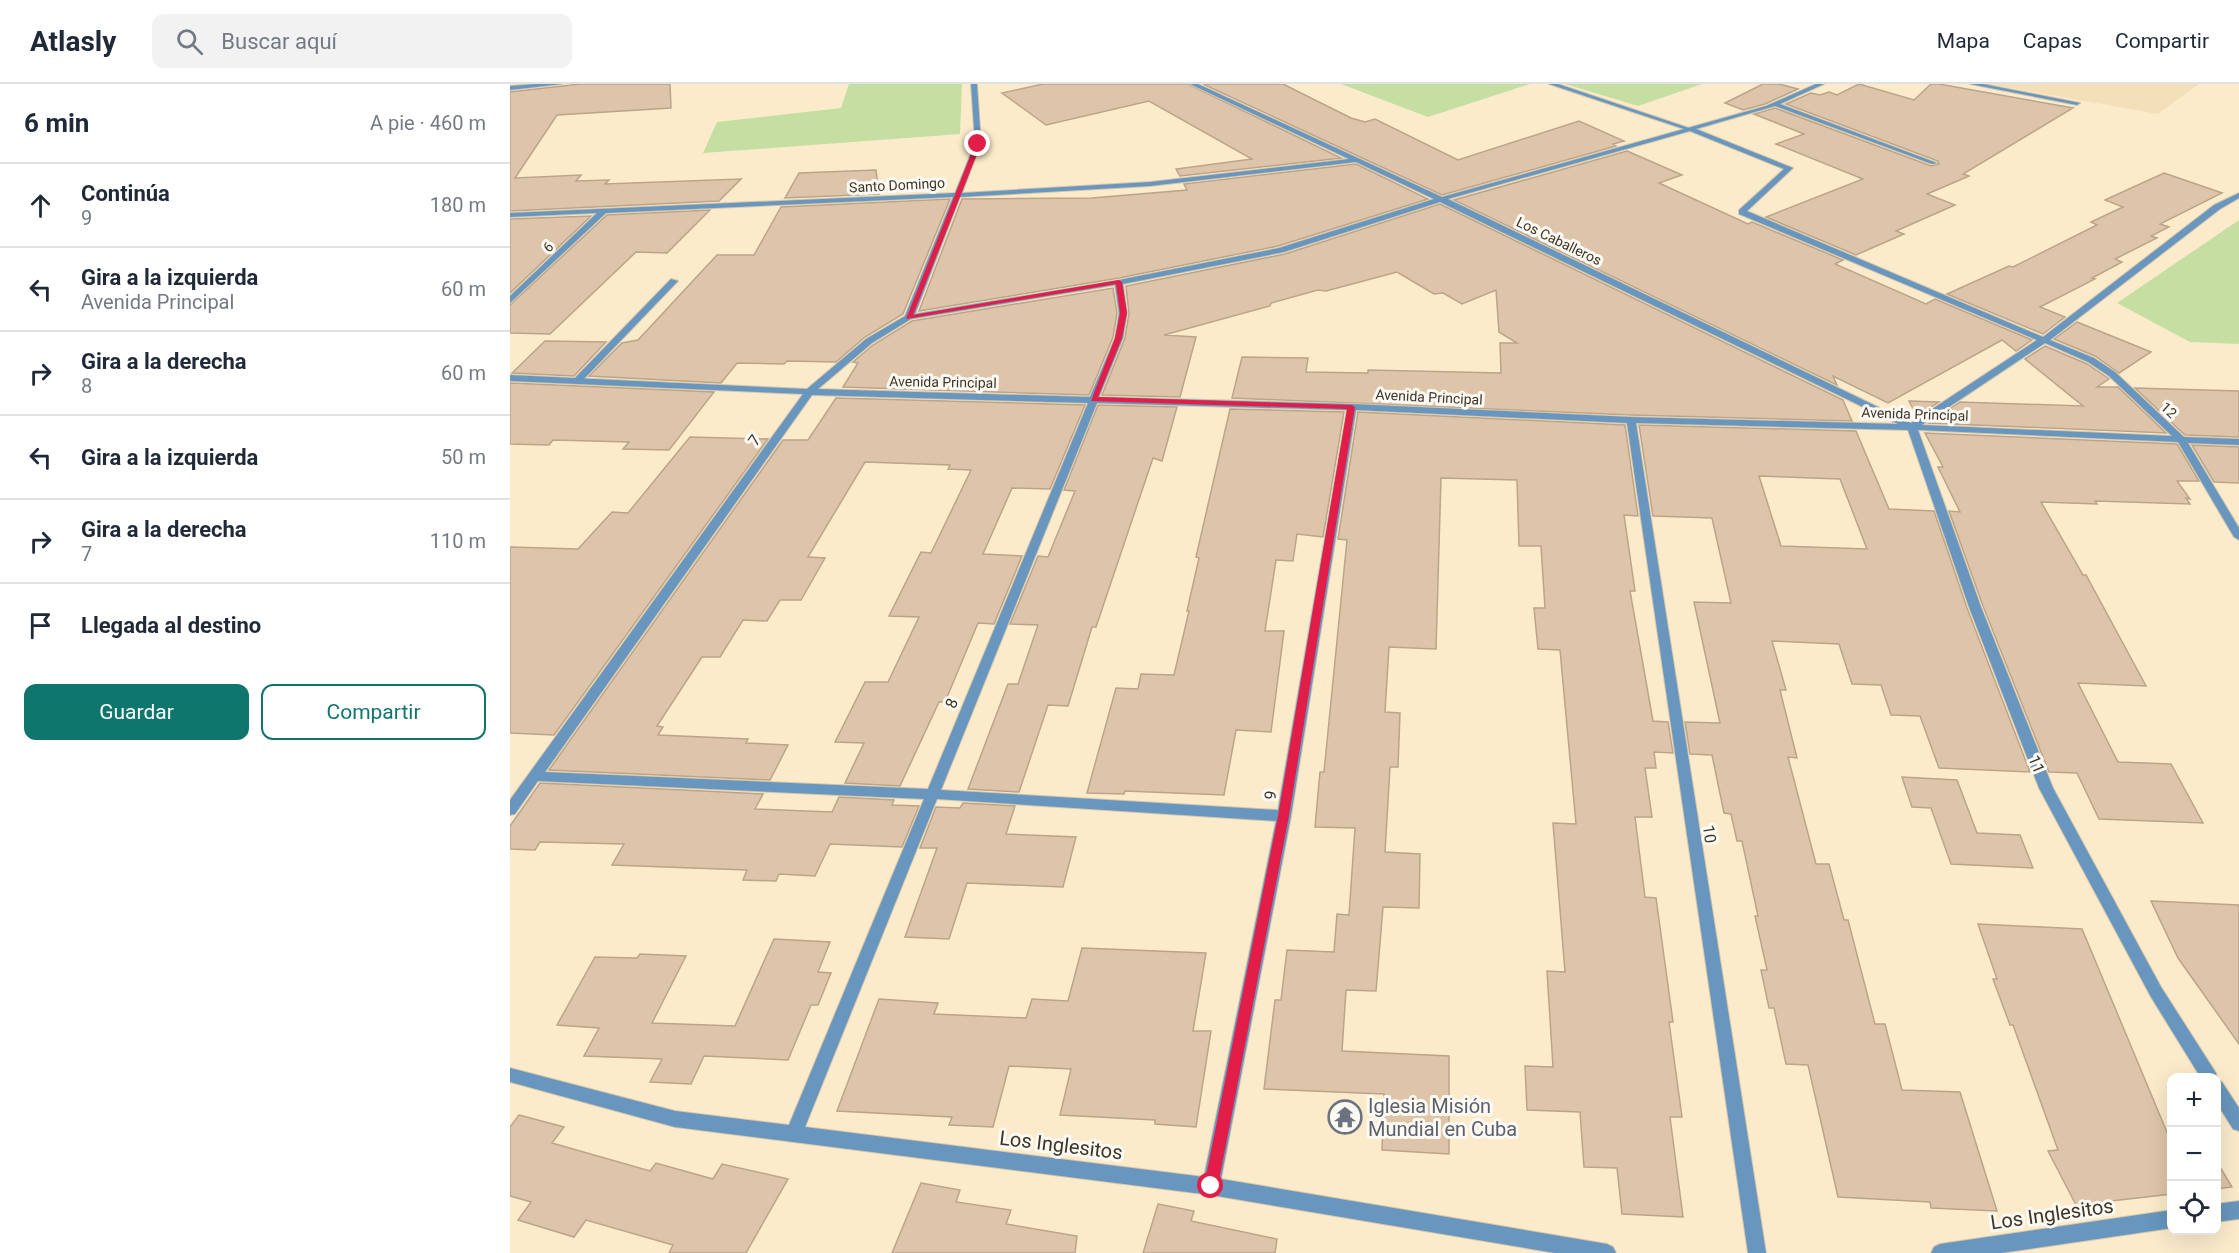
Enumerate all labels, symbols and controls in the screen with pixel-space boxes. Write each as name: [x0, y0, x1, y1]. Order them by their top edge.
search box: [152, 14, 572, 68]
text: Atlasly: [30, 25, 116, 58]
icon: search: [173, 25, 206, 58]
text: Buscar aquí: [221, 29, 337, 54]
text: Mapa: [1937, 29, 1990, 53]
text: Capas: [2023, 29, 2082, 53]
text: Compartir: [2115, 29, 2209, 53]
text: 6 min: [24, 108, 89, 138]
text: A pie · 460 m: [370, 111, 486, 135]
route end: [964, 130, 990, 156]
street label: Santo Domingo: [849, 174, 945, 196]
text: Continúa: [81, 181, 170, 206]
icon: ahead: [24, 189, 57, 222]
text: 180 m: [430, 193, 486, 217]
text: 9: [81, 206, 92, 230]
street label: Los Caballeros: [1514, 214, 1604, 268]
street label: 6: [540, 238, 556, 255]
text: Gira a la izquierda: [81, 265, 258, 290]
icon: left: [24, 273, 57, 306]
text: 60 m: [441, 277, 486, 301]
text: Avenida Principal: [81, 290, 234, 314]
text: Gira a la derecha: [81, 349, 247, 374]
icon: right: [24, 357, 57, 390]
text: 60 m: [441, 361, 486, 385]
street label: Avenida Principal: [889, 373, 997, 391]
text: 8: [81, 374, 92, 398]
street label: Avenida Principal: [1375, 386, 1483, 408]
street label: 12: [2158, 399, 2180, 421]
street label: Avenida Principal: [1861, 404, 1969, 424]
street label: 7: [744, 431, 765, 450]
icon: left: [24, 441, 57, 474]
text: Gira a la izquierda: [81, 445, 258, 470]
text: 50 m: [441, 445, 486, 469]
text: Gira a la derecha: [81, 517, 247, 542]
icon: right: [24, 525, 57, 558]
text: 110 m: [430, 529, 486, 553]
text: 7: [81, 542, 92, 566]
icon: arrive: [24, 609, 57, 642]
text: Llegada al destino: [81, 613, 261, 638]
button: Guardar: [24, 684, 249, 740]
button: Compartir: [261, 684, 486, 740]
street label: 8: [941, 695, 962, 711]
street label: 11: [2024, 752, 2049, 776]
street label: 9: [1260, 789, 1281, 801]
street label: 10: [1699, 824, 1720, 844]
map controls: [2167, 1073, 2221, 1235]
button: +: [2167, 1073, 2221, 1127]
place label: Iglesia Misión Mundial en Cuba: [1368, 1094, 1517, 1141]
temple icon: Iglesia Misión Mundial en Cuba: [1327, 1099, 1363, 1135]
street label: Los Inglesitos: [998, 1126, 1124, 1164]
button: −: [2167, 1127, 2221, 1181]
route start: [1197, 1172, 1223, 1198]
button: locate: [2167, 1181, 2221, 1235]
street label: Los Inglesitos: [1989, 1193, 2115, 1235]

